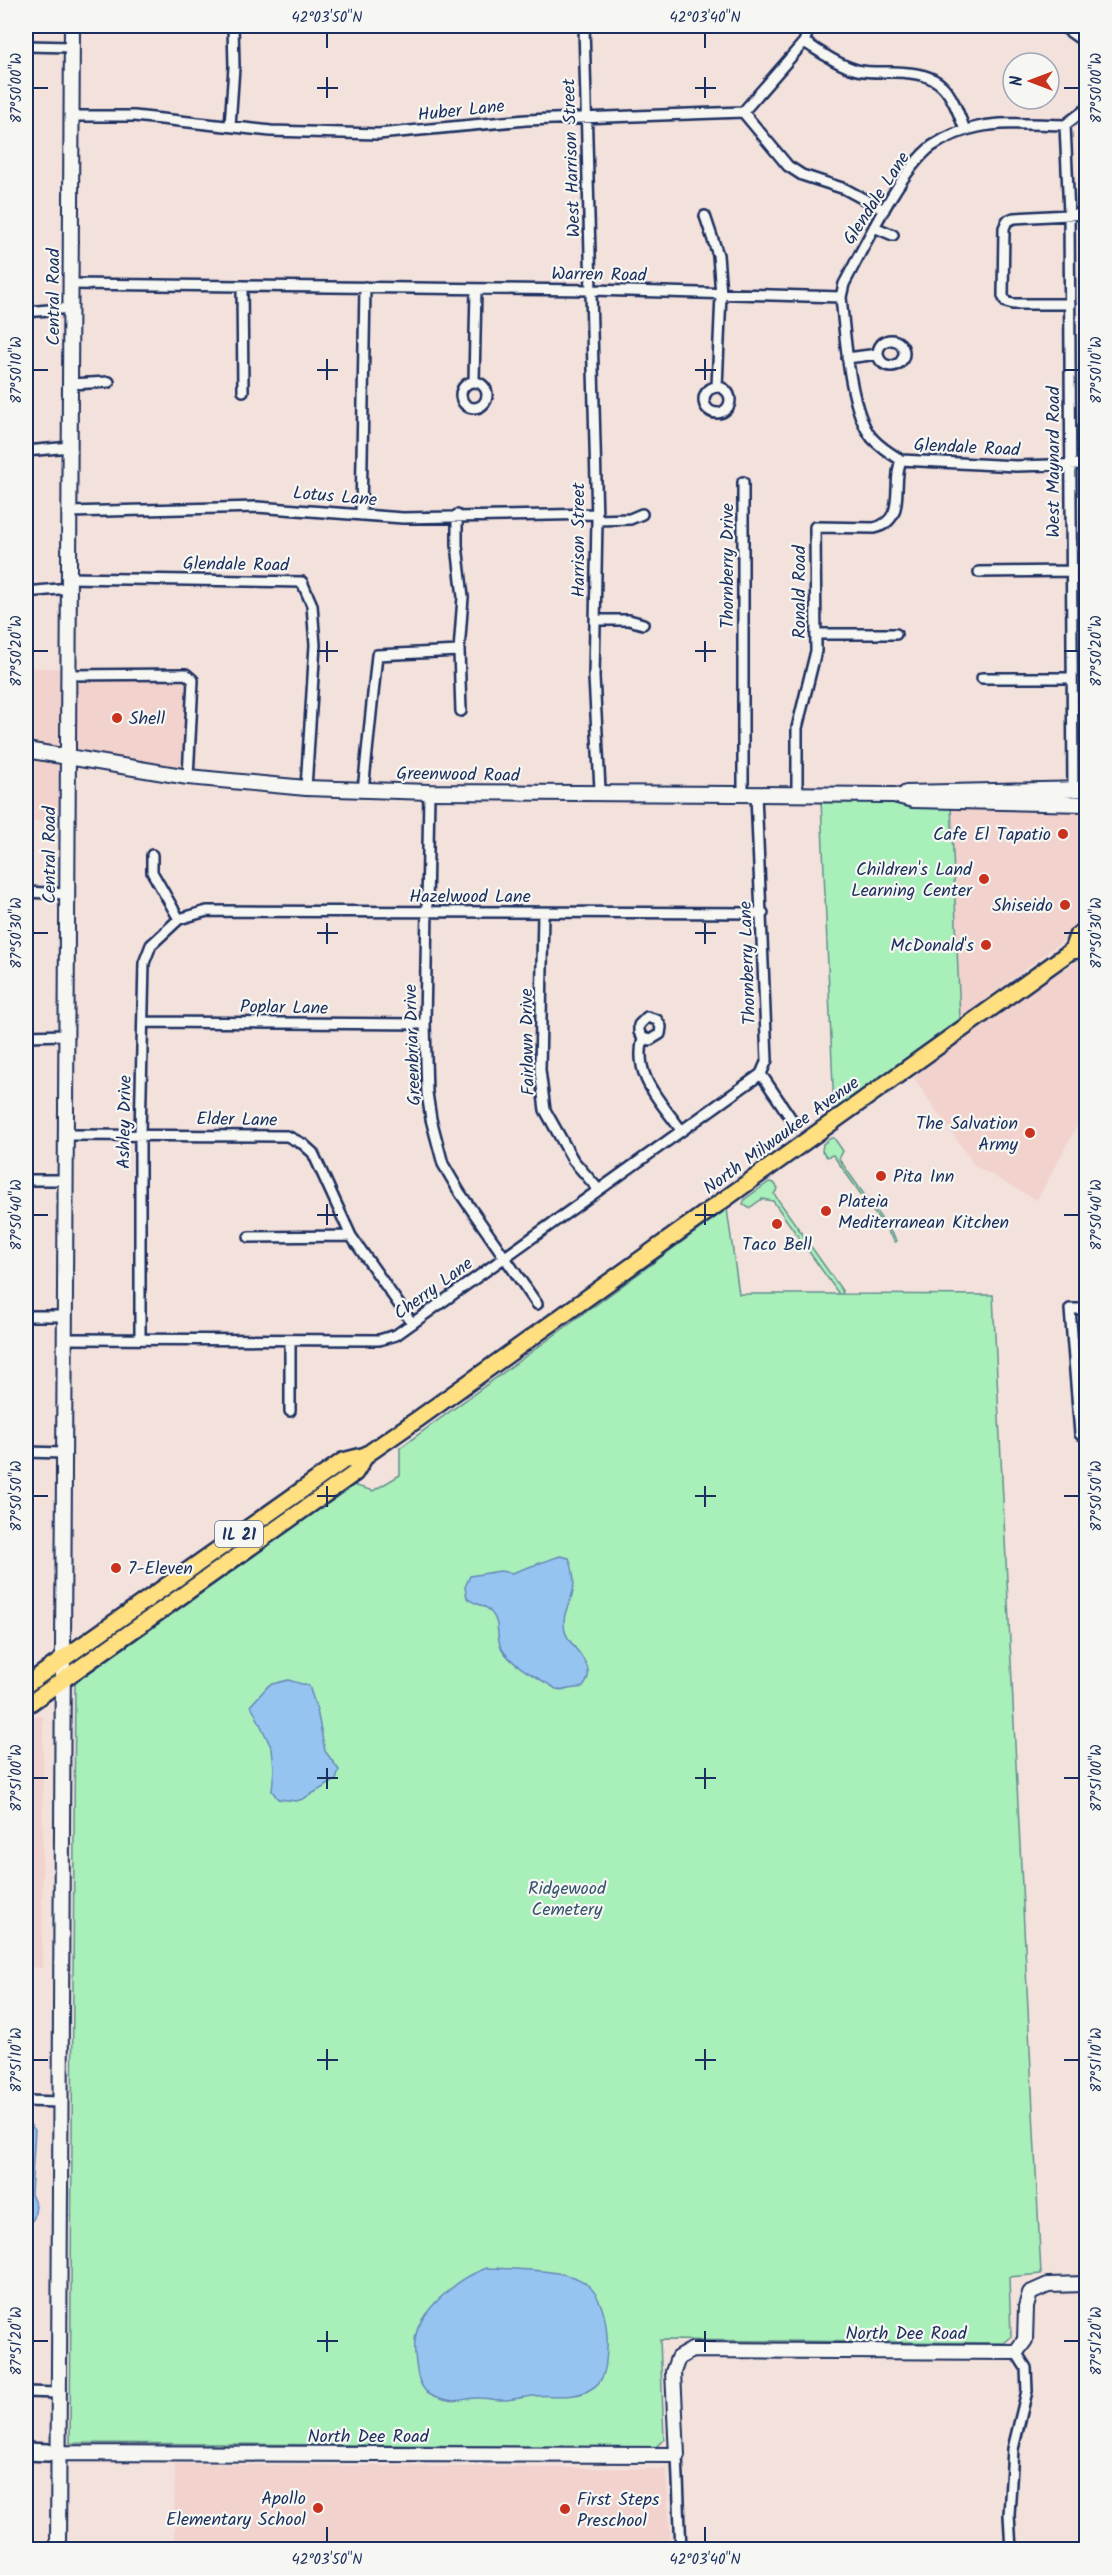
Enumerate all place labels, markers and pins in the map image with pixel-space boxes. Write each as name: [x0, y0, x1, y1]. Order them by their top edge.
place label: Shell: [129, 705, 166, 734]
marker: Shell: [110, 711, 124, 725]
place label: Cafe El Tapatio: [933, 821, 1051, 850]
marker: Cafe El Tapatio: [1056, 827, 1070, 841]
place label: Children's Land Learning Center: [851, 856, 973, 906]
marker: Children's Land Learning Center: [977, 872, 991, 886]
place label: Shiseido: [992, 892, 1053, 921]
marker: Shiseido: [1058, 898, 1072, 912]
place label: McDonald's: [890, 932, 974, 961]
marker: McDonald's: [979, 938, 993, 952]
place label: The Salvation Army: [916, 1110, 1019, 1160]
marker: The Salvation Army: [1023, 1126, 1037, 1140]
place label: Pita Inn: [893, 1163, 954, 1192]
marker: Pita Inn: [874, 1169, 888, 1183]
place label: Plateia Mediterranean Kitchen: [838, 1188, 1009, 1238]
marker: Plateia Mediterranean Kitchen: [819, 1204, 833, 1218]
marker: Taco Bell: [770, 1217, 784, 1231]
place label: Taco Bell: [742, 1231, 813, 1260]
place label: 7-Eleven: [128, 1555, 193, 1584]
marker: 7-Eleven: [109, 1561, 123, 1575]
place label: Apollo Elementary School: [166, 2485, 307, 2535]
place label: First Steps Preschool: [577, 2486, 660, 2536]
marker: Apollo Elementary School: [311, 2501, 325, 2515]
marker: First Steps Preschool: [558, 2502, 572, 2516]

